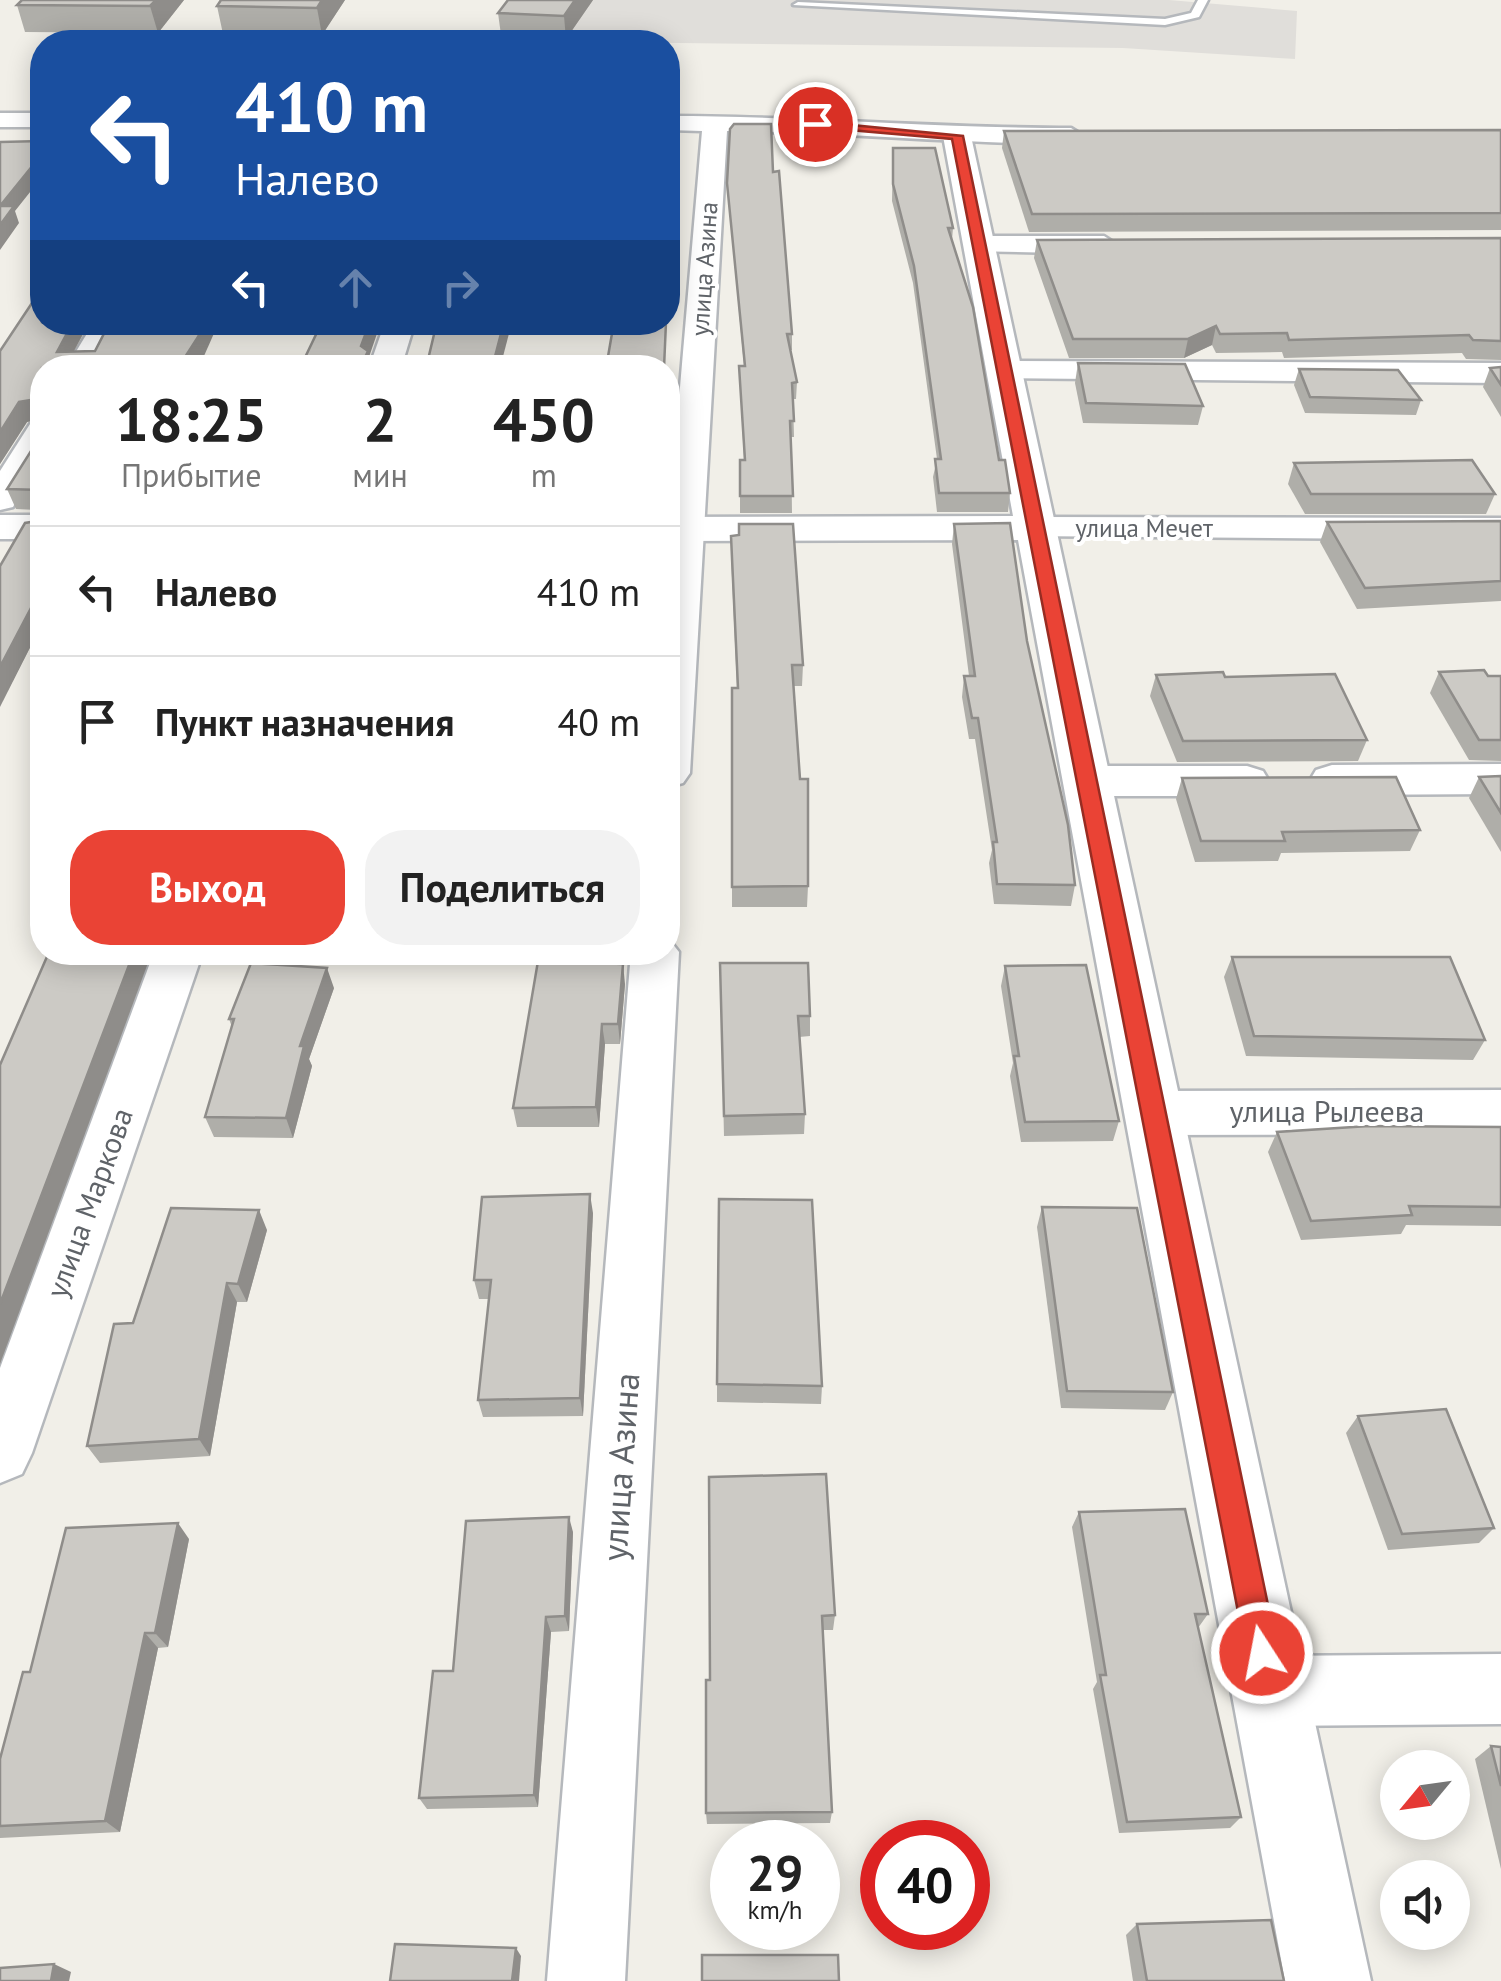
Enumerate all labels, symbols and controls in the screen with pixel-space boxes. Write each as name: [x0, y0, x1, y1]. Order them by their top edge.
text: 410 m: [235, 61, 428, 151]
icon: left: [70, 70, 200, 200]
pin: [773, 82, 858, 167]
icon: arrive: [788, 97, 843, 152]
text: Налево: [235, 149, 380, 207]
street label: улица Азина: [683, 201, 725, 337]
icon: left: [223, 260, 278, 315]
icon: ahead: [328, 260, 383, 315]
icon: right: [433, 260, 488, 315]
text: 18:25: [115, 380, 267, 458]
text: 2: [363, 380, 397, 458]
text: 450: [493, 380, 595, 458]
text: Прибытие: [121, 454, 261, 496]
text: мин: [352, 454, 408, 496]
text: m: [531, 454, 557, 496]
street label: улица Мечет: [1075, 512, 1213, 544]
icon: left: [70, 564, 125, 619]
text: Налево: [155, 567, 277, 616]
text: 410 m: [537, 567, 640, 616]
icon: arrive: [70, 694, 125, 749]
text: Пункт назначения: [155, 697, 454, 746]
text: 40 m: [558, 697, 640, 746]
button: Выход: [70, 830, 345, 945]
button: Поделиться: [365, 830, 640, 945]
street label: улица Рылеева: [1230, 1091, 1425, 1130]
street label: улица Маркова: [36, 1102, 141, 1303]
street label: улица Азина: [590, 1371, 650, 1563]
position arrow: [1210, 1601, 1314, 1705]
north arrow: [1380, 1750, 1470, 1840]
map controls: [1380, 1750, 1470, 1950]
speed limit sign: 40: [860, 1820, 990, 1950]
text: 29: [747, 1840, 803, 1905]
button: sound: [1380, 1860, 1470, 1950]
text: km/h: [748, 1894, 802, 1926]

